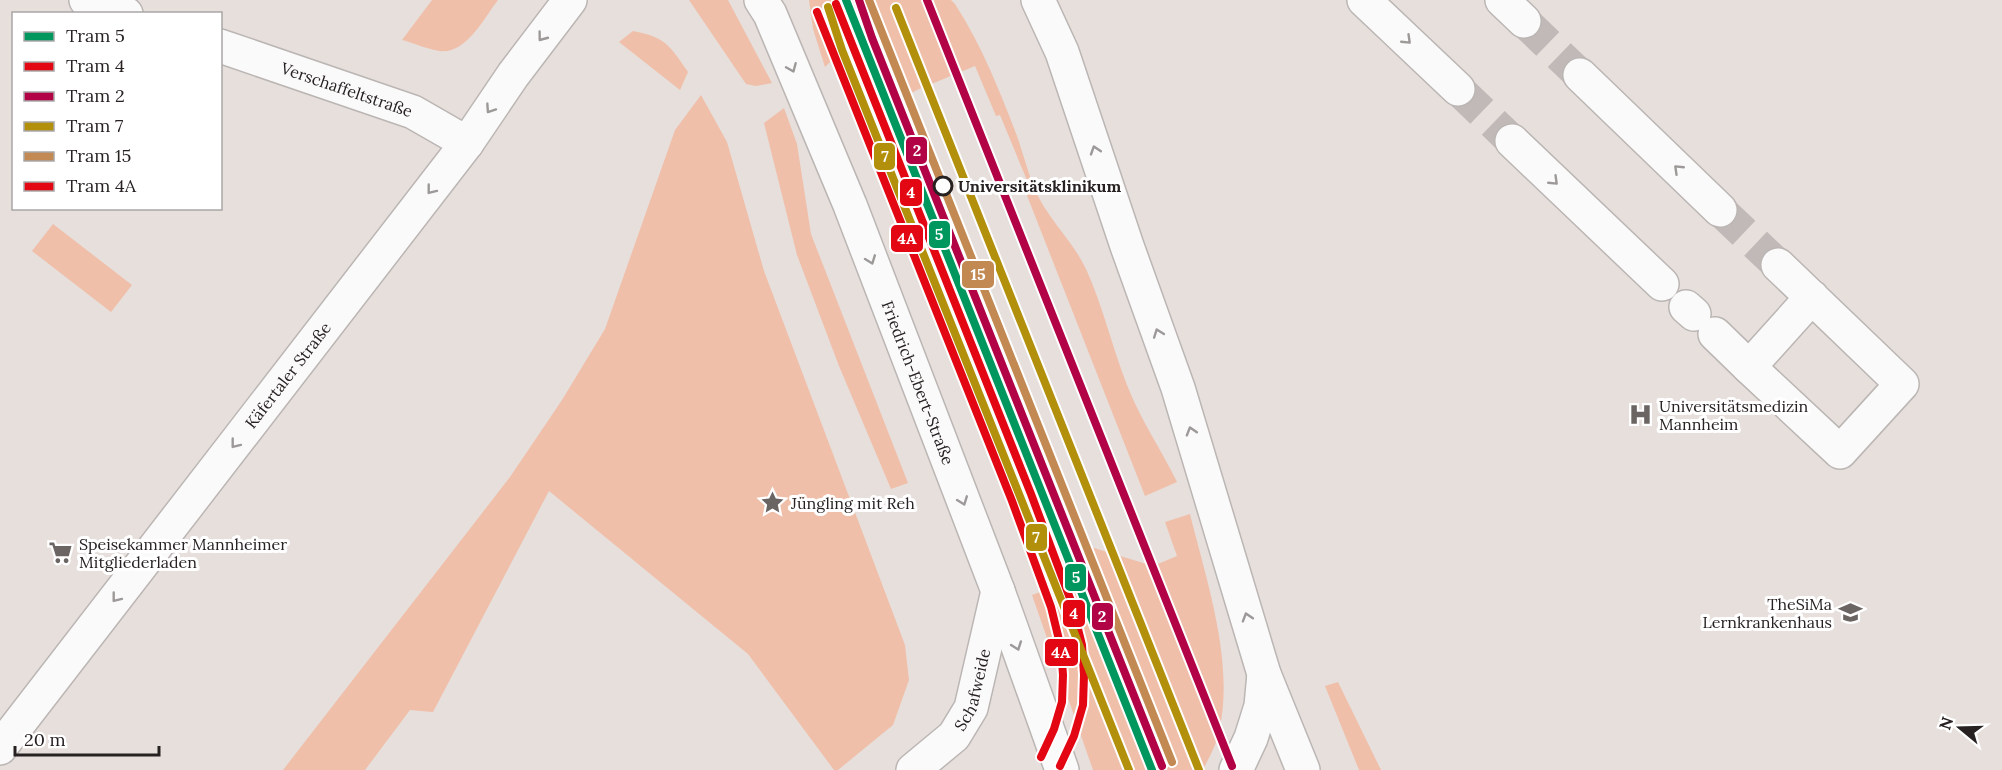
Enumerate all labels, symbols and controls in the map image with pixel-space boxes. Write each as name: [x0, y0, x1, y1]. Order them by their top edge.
legend: [12, 12, 222, 210]
text: Tram 5: [66, 24, 125, 47]
one-way arrow: [538, 31, 549, 42]
one-way arrow: [1399, 33, 1410, 44]
text: Tram 4: [66, 54, 125, 77]
street label: Verschaffeltstraße: [277, 57, 415, 121]
one-way arrow: [785, 62, 797, 73]
text: Tram 2: [66, 84, 125, 107]
one-way arrow: [486, 102, 497, 113]
text: Tram 7: [66, 114, 123, 137]
line badge: 2: [905, 136, 928, 165]
text: 2: [913, 140, 921, 160]
line badge: 7: [873, 142, 896, 171]
text: Tram 15: [66, 144, 131, 167]
one-way arrow: [1090, 145, 1102, 156]
text: 7: [881, 146, 889, 166]
one-way arrow: [1674, 165, 1684, 176]
text: Tram 4A: [66, 174, 137, 197]
one-way arrow: [1547, 174, 1558, 185]
marker: Universitätsklinikum: [933, 176, 953, 196]
place label: Universitätsklinikum: [958, 176, 1121, 196]
line badge: 4: [899, 178, 923, 207]
text: 4: [907, 182, 916, 202]
one-way arrow: [428, 183, 439, 194]
line badge: 5: [928, 220, 951, 249]
line badge: 4A: [890, 224, 924, 253]
text: 5: [935, 224, 944, 244]
text: 4A: [897, 228, 917, 248]
one-way arrow: [864, 253, 876, 264]
line badge: 15: [961, 260, 995, 289]
text: 15: [970, 264, 986, 284]
street label: Friedrich-Ebert-Straße: [878, 298, 959, 468]
street label: Käfertaler Straße: [241, 318, 335, 432]
one-way arrow: [1153, 328, 1166, 339]
place label: Universitätsmedizin Mannheim: [1659, 396, 1809, 434]
hospital icon: Universitätsmedizin Mannheim: [1628, 402, 1654, 428]
one-way arrow: [1186, 426, 1198, 437]
one-way arrow: [231, 437, 242, 448]
place icon: Jüngling mit Reh: [760, 490, 786, 516]
place label: Jüngling mit Reh: [790, 493, 915, 513]
one-way arrow: [956, 494, 968, 505]
line badge: 7: [1025, 523, 1048, 552]
text: 7: [1032, 527, 1040, 547]
place label: Speisekammer Mannheimer Mitgliederladen: [79, 534, 287, 572]
supermarket icon: Speisekammer Mannheimer Mitgliederladen: [48, 540, 74, 566]
line badge: 5: [1064, 563, 1087, 592]
text: 5: [1072, 567, 1081, 587]
one-way arrow: [112, 591, 123, 602]
place label: TheSiMa Lernkrankenhaus: [1702, 594, 1832, 632]
line badge: 4: [1062, 599, 1086, 628]
school or university icon: TheSiMa Lernkrankenhaus: [1837, 600, 1863, 626]
line badge: 2: [1091, 602, 1114, 631]
text: 4: [1070, 603, 1079, 623]
text: 2: [1098, 606, 1106, 626]
one-way arrow: [1242, 613, 1254, 623]
line badge: 4A: [1044, 638, 1079, 667]
one-way arrow: [1010, 640, 1023, 651]
text: 4A: [1051, 642, 1071, 662]
street label: Schafweide: [950, 646, 994, 734]
north arrow: [1930, 698, 1990, 758]
text: N: [1934, 714, 1957, 732]
scale bar: [15, 719, 159, 757]
text: 20 m: [24, 728, 66, 751]

